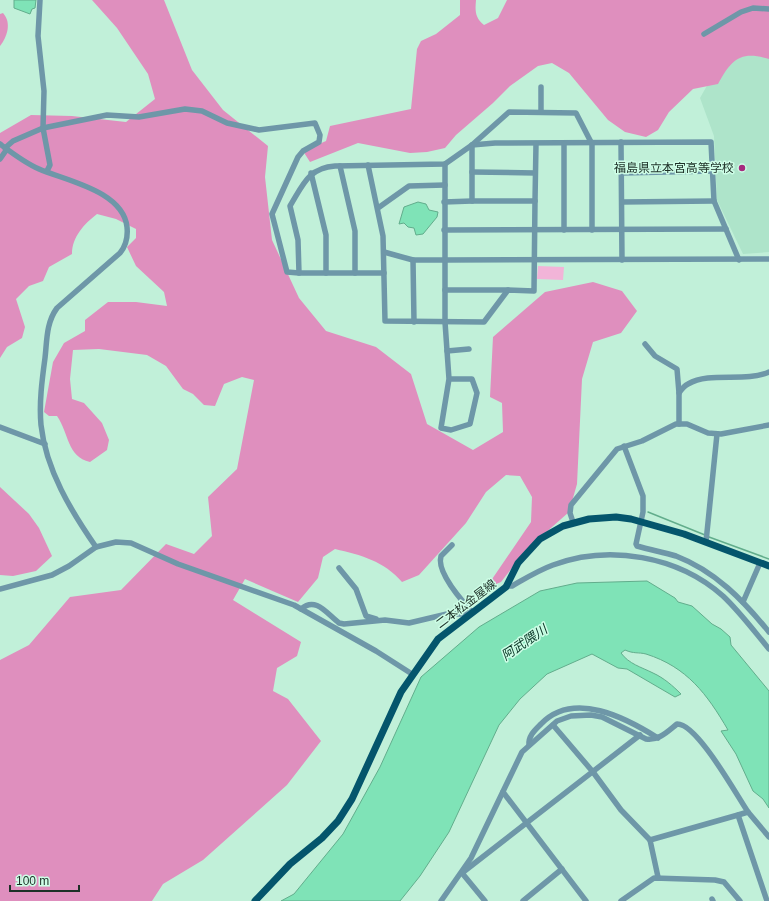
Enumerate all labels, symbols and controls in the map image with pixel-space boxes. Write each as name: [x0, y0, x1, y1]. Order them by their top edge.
place label: 福島県立本宮高等学校: [614, 161, 734, 175]
marker: 福島県立本宮高等学校: [737, 163, 747, 173]
street label: 二本松金屋線: [433, 577, 499, 631]
water label: 阿武隈川: [499, 621, 552, 663]
scale bar: [10, 867, 79, 893]
text: 100 m: [16, 874, 49, 888]

